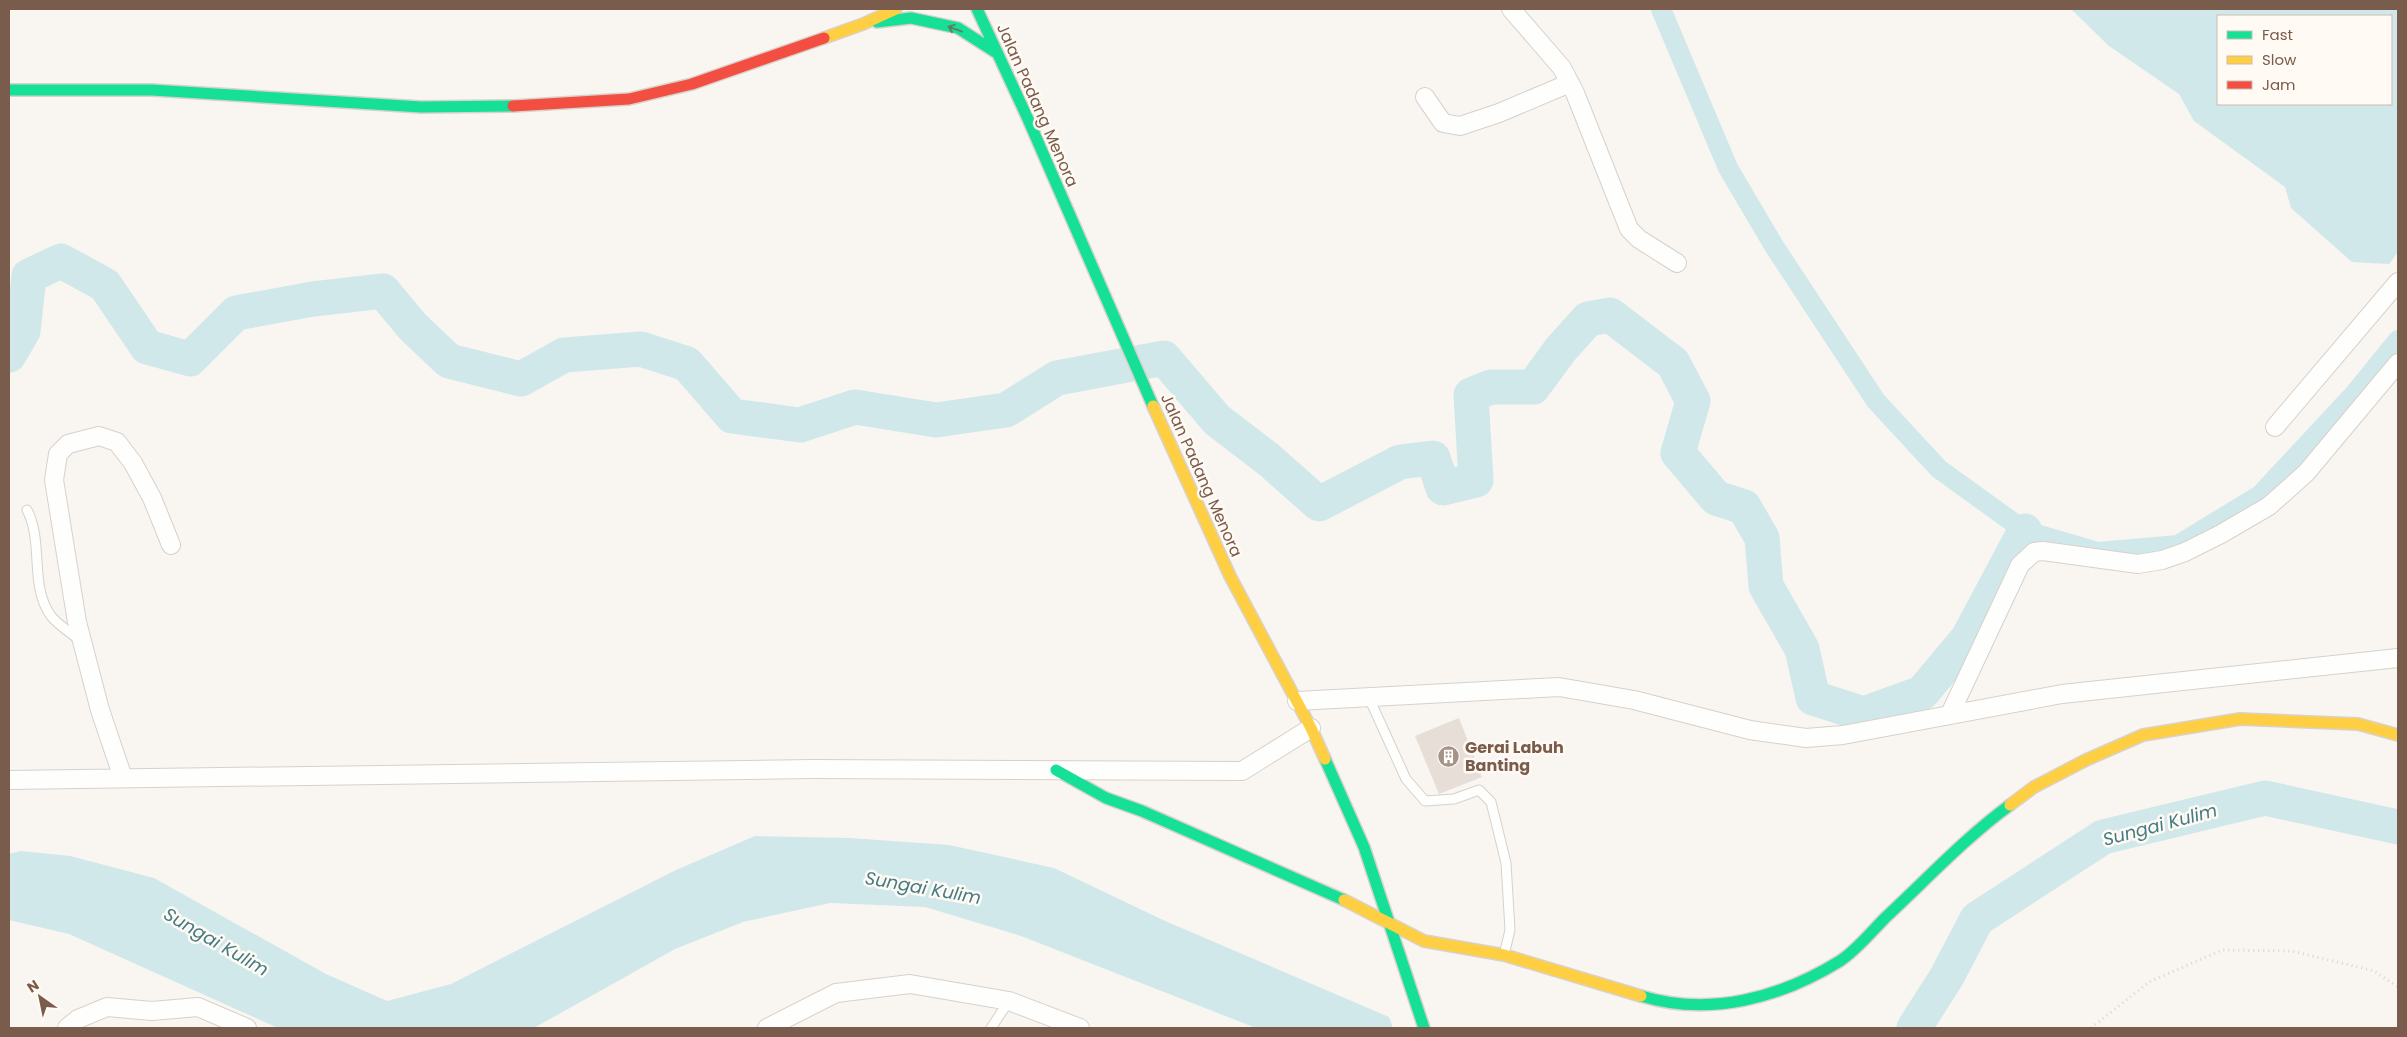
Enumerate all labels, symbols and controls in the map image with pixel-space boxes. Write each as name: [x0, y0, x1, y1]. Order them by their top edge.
legend: [2217, 15, 2392, 105]
street label: Jalan Padang Menora: [991, 20, 1084, 191]
one-way arrow: [948, 24, 963, 33]
text: Fast: [2262, 24, 2293, 45]
text: Slow: [2262, 49, 2297, 70]
text: Jam: [2262, 74, 2296, 95]
street label: Jalan Padang Menora: [1155, 390, 1248, 561]
place label: Gerai Labuh Banting: [1465, 736, 1564, 777]
building icon: Gerai Labuh Banting: [1437, 744, 1461, 768]
water label: Sungai Kulim: [2100, 797, 2220, 852]
water label: Sungai Kulim: [863, 865, 983, 910]
water label: Sungai Kulim: [159, 901, 273, 982]
north arrow: [15, 972, 65, 1022]
text: N: [23, 975, 43, 997]

